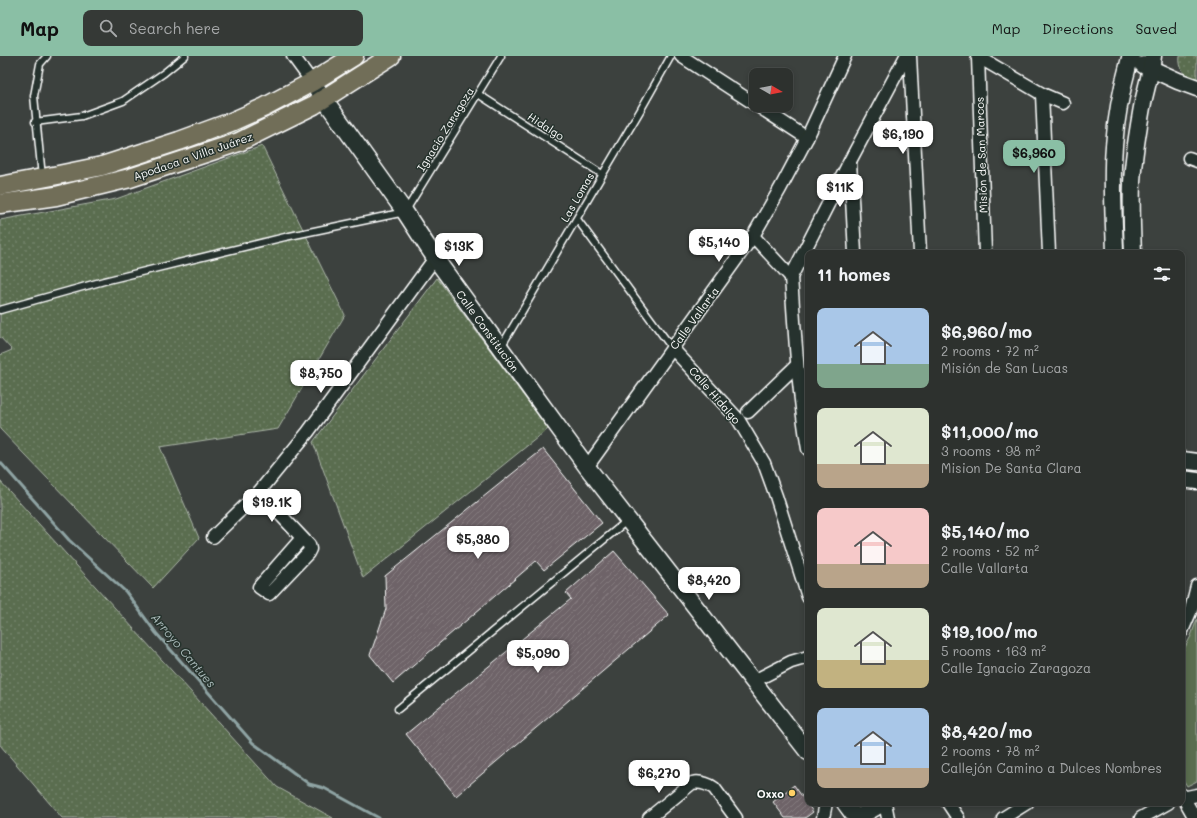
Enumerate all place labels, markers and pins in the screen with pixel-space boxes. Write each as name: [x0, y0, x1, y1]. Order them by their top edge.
pin: $6,190: [870, 121, 936, 155]
pin: $6,960: [1001, 140, 1067, 174]
pin: $11K: [816, 174, 864, 208]
pin: $5,140: [686, 229, 752, 263]
pin: $13K: [435, 233, 483, 267]
pin: $8,750: [288, 360, 354, 394]
pin: $19.1K: [239, 489, 305, 523]
pin: $5,380: [445, 526, 511, 560]
pin: $8,420: [676, 567, 742, 601]
pin: $5,090: [505, 640, 571, 674]
pin: $6,270: [626, 760, 692, 794]
place label: Oxxo: [757, 786, 784, 801]
marker: Oxxo: [787, 788, 797, 798]

